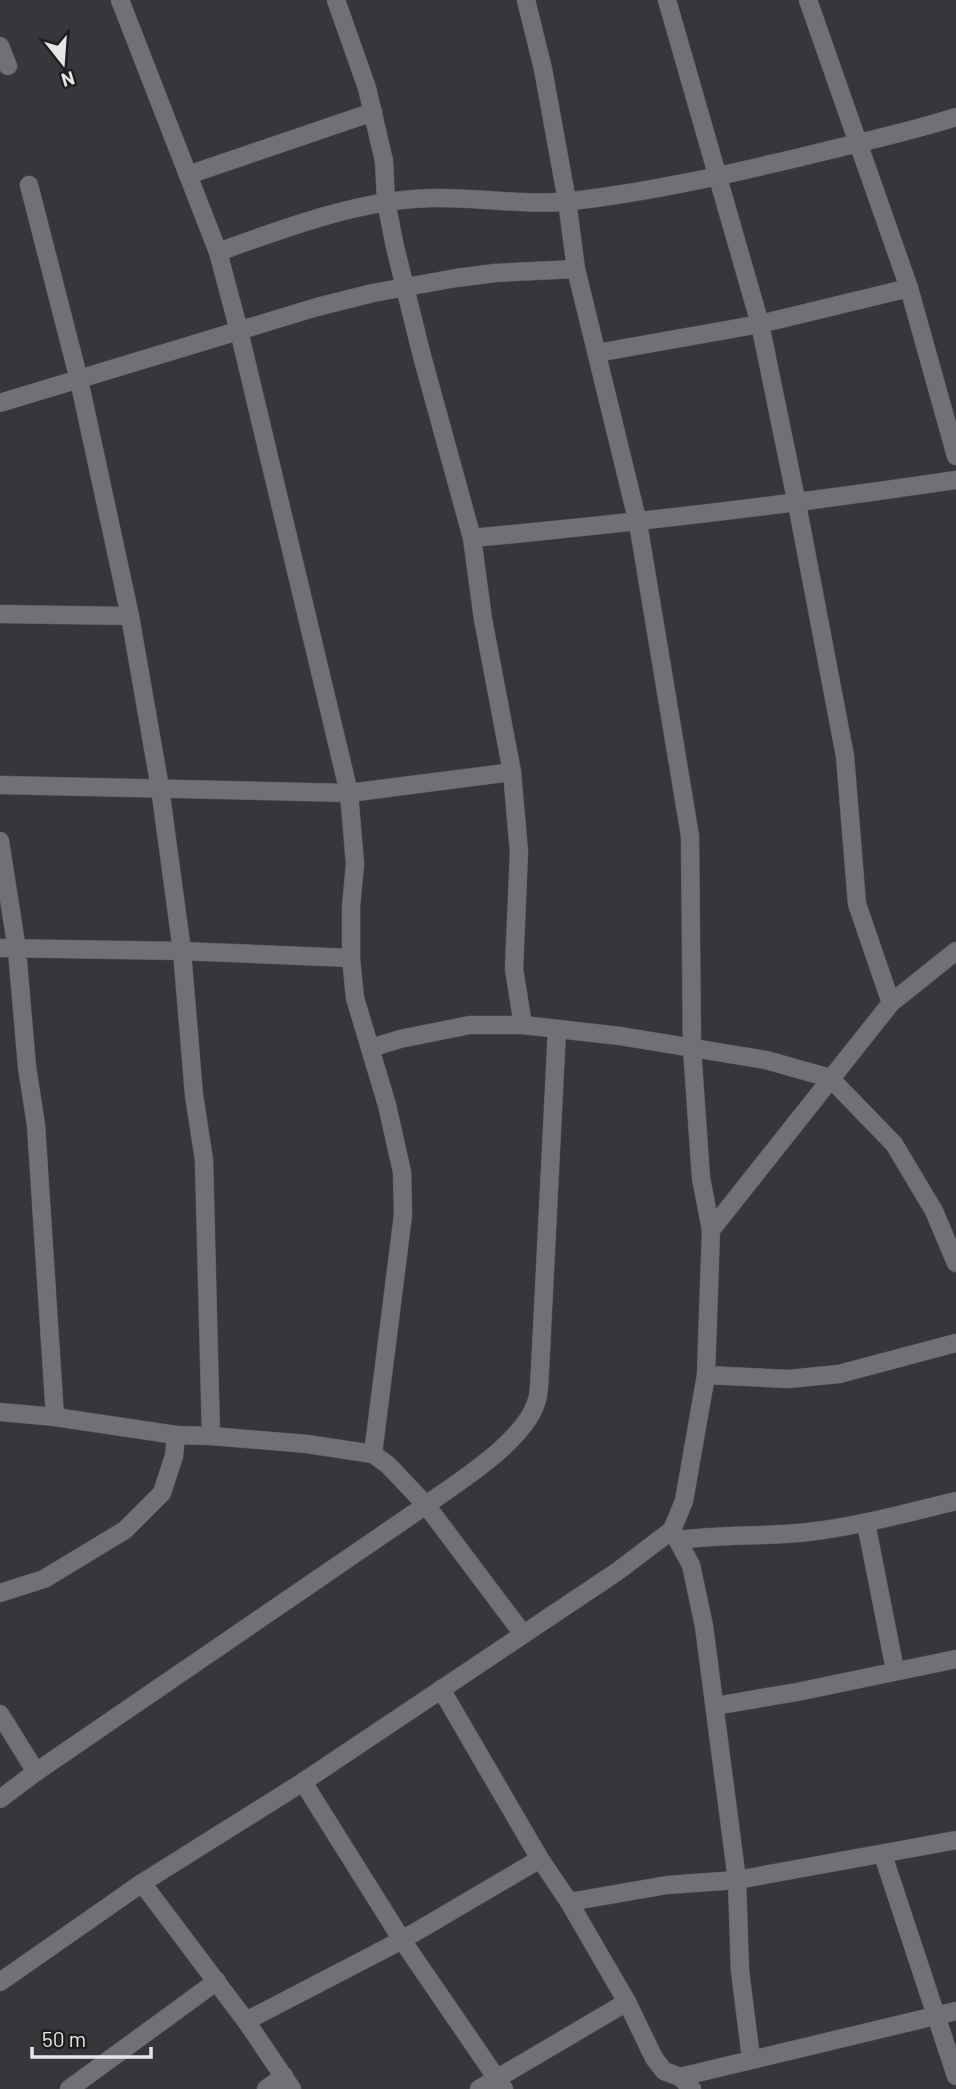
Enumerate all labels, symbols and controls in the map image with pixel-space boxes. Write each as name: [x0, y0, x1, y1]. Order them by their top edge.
north arrow: [28, 28, 98, 98]
text: N: [59, 67, 78, 93]
scale bar: [32, 2016, 150, 2060]
text: 50 m: [42, 2026, 86, 2051]

